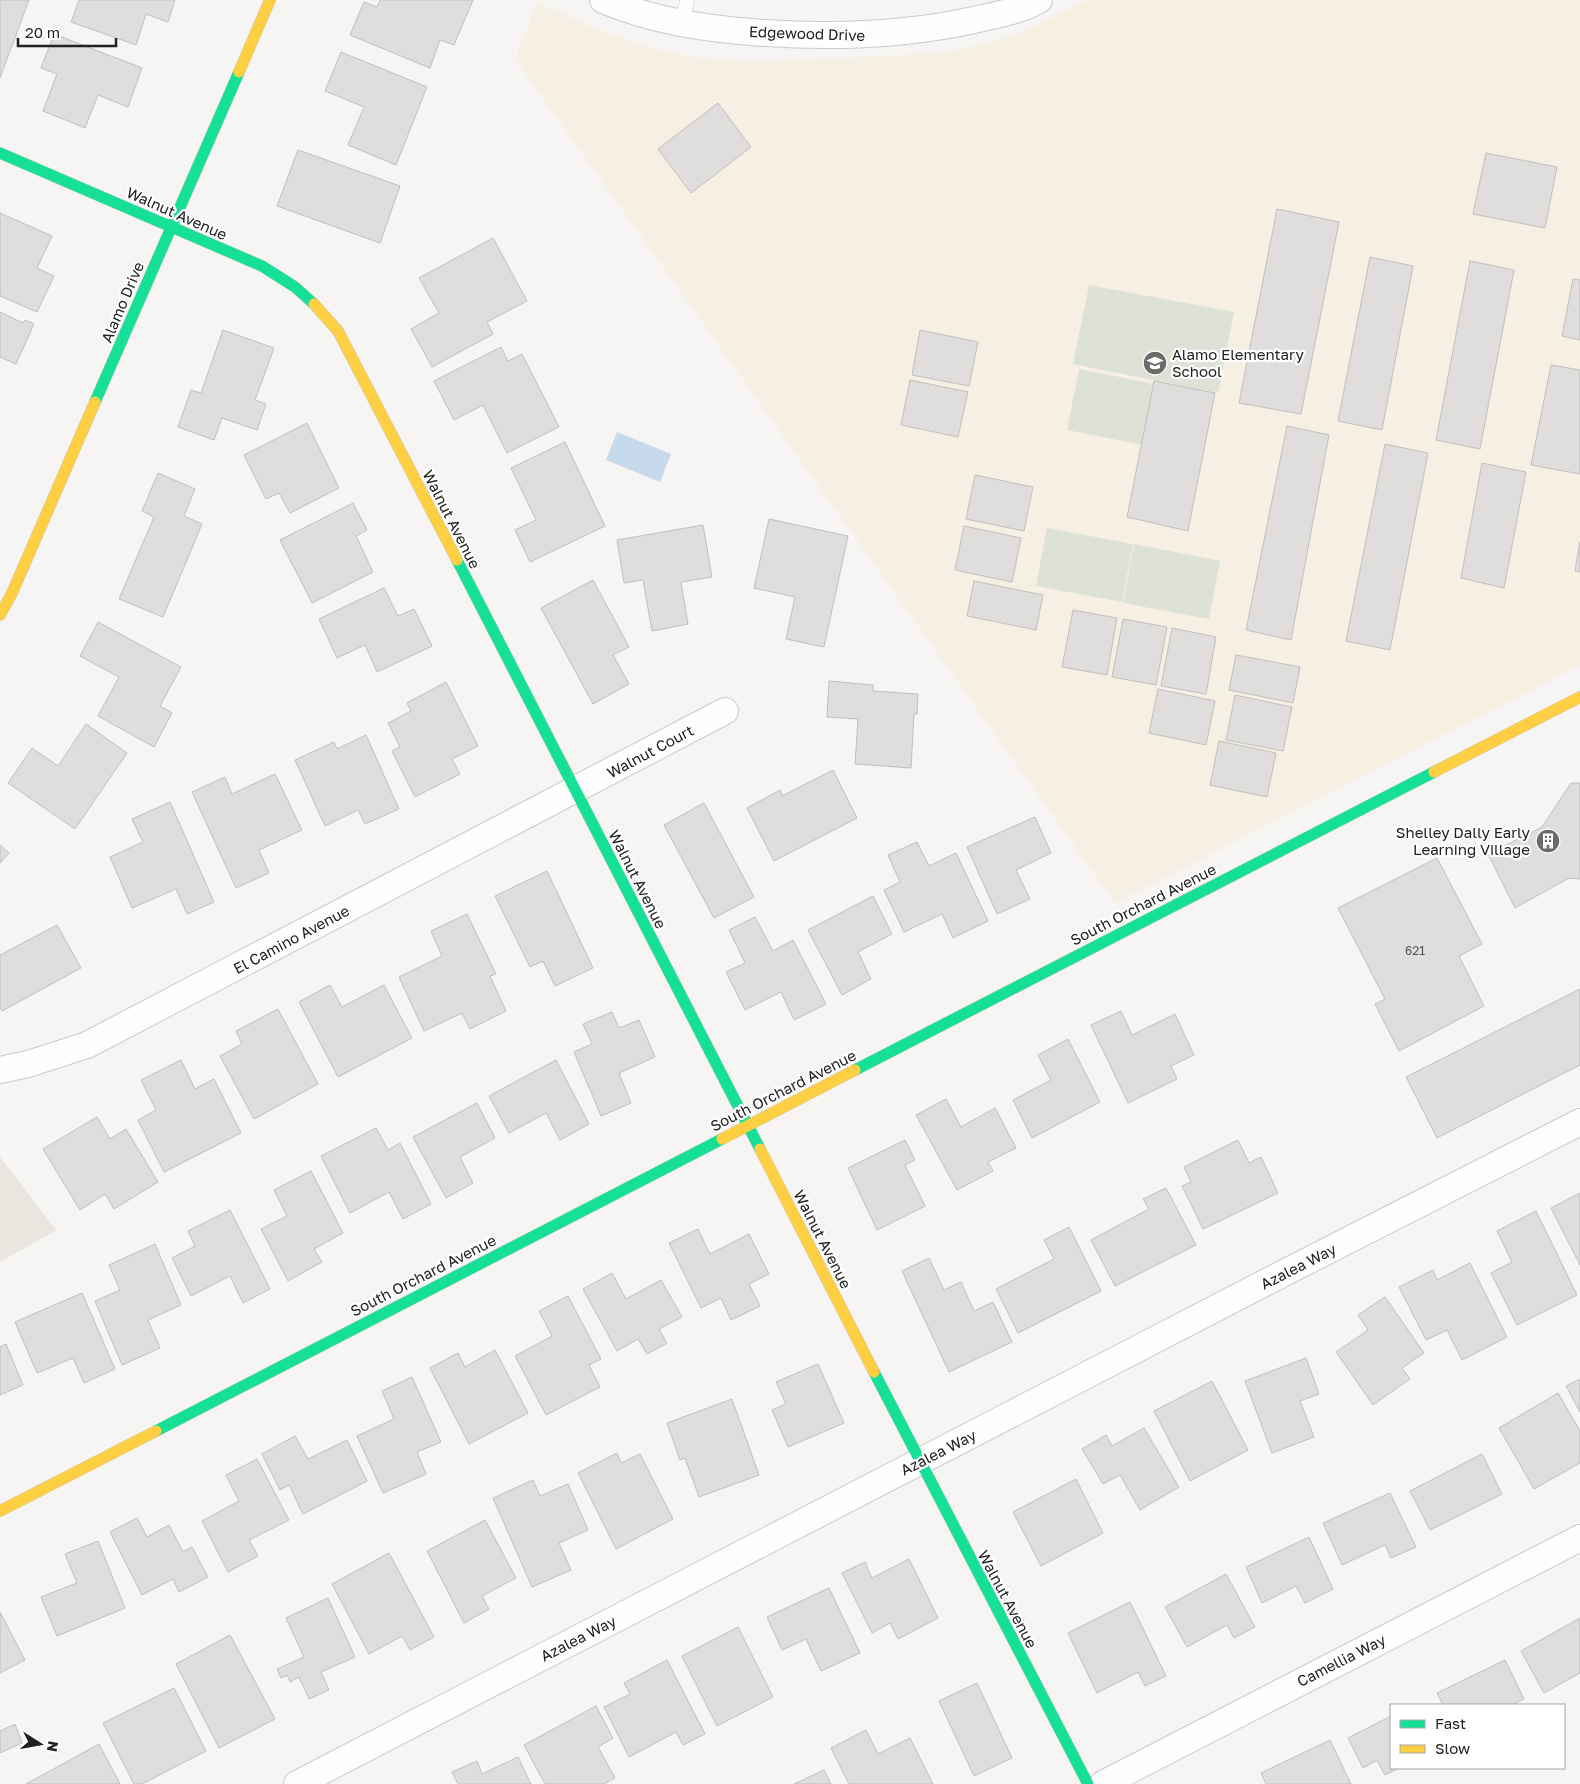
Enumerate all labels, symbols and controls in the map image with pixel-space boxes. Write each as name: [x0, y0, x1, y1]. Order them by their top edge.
scale bar: [18, 15, 115, 47]
street label: Edgewood Drive: [749, 22, 866, 44]
text: 20 m: [25, 23, 60, 41]
street label: Walnut Avenue: [124, 183, 230, 243]
street label: Alamo Drive: [97, 259, 147, 345]
place label: Alamo Elementary School: [1172, 345, 1304, 380]
school or university icon: Alamo Elementary School: [1142, 350, 1168, 376]
street label: Walnut Avenue: [419, 467, 485, 572]
street label: Walnut Court: [604, 721, 696, 781]
place label: Shelley Dally Early Learning Village: [1396, 823, 1531, 858]
street label: Walnut Avenue: [605, 827, 671, 932]
building icon: Shelley Dally Early Learning Village: [1535, 828, 1561, 854]
street label: South Orchard Avenue: [1067, 859, 1219, 949]
street label: El Camino Avenue: [230, 901, 352, 977]
house number: 621: [1405, 943, 1425, 958]
street label: South Orchard Avenue: [707, 1045, 859, 1135]
street label: Walnut Avenue: [790, 1187, 856, 1292]
street label: South Orchard Avenue: [347, 1230, 499, 1320]
street label: Azalea Way: [1257, 1239, 1339, 1293]
street label: Azalea Way: [897, 1425, 979, 1479]
street label: Walnut Avenue: [975, 1547, 1041, 1651]
street label: Azalea Way: [537, 1611, 619, 1665]
street label: Camellia Way: [1294, 1630, 1389, 1690]
legend: [1390, 1704, 1565, 1769]
text: Fast: [1435, 1714, 1466, 1732]
north arrow: [15, 1719, 65, 1769]
text: Slow: [1435, 1739, 1470, 1757]
text: N: [44, 1740, 63, 1753]

